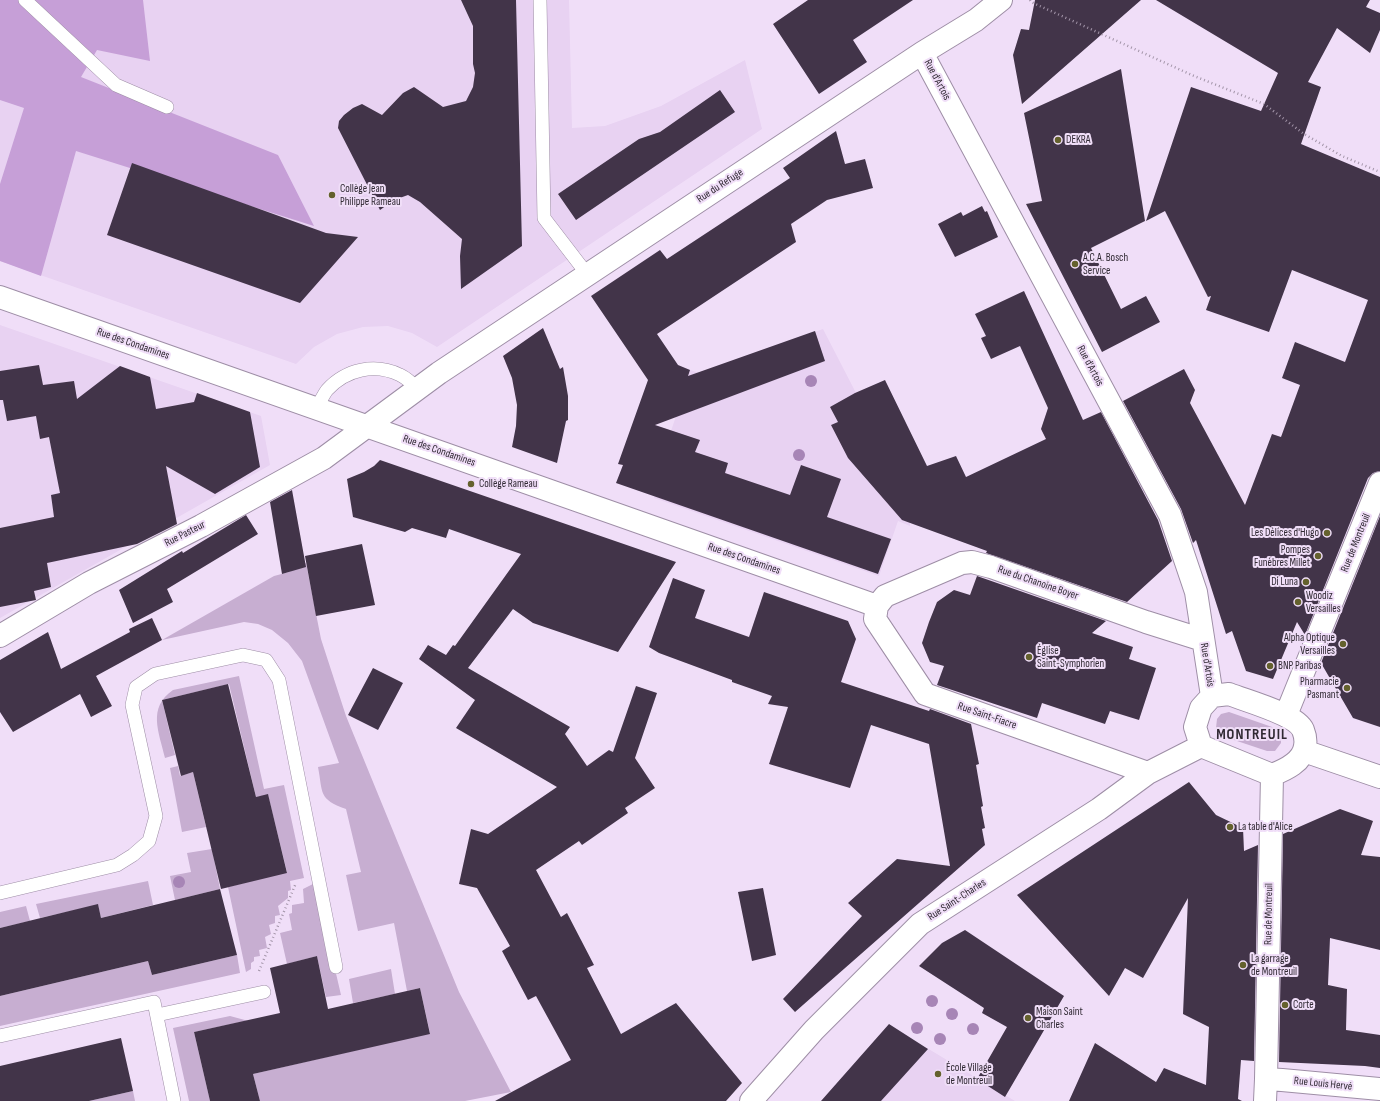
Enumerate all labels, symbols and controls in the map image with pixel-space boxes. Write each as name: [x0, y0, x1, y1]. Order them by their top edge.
street label: Rue d'Artois: [921, 57, 953, 103]
place label: DEKRA: [1066, 133, 1091, 147]
marker: DEKRA: [1053, 135, 1063, 145]
street label: Rue du Refuge: [694, 166, 746, 206]
place label: Collège Jean Philippe Rameau: [340, 182, 400, 208]
marker: Collège Jean Philippe Rameau: [327, 190, 337, 200]
place label: A.C.A. Bosch Service: [1083, 251, 1128, 277]
marker: A.C.A. Bosch Service: [1070, 259, 1080, 269]
street label: Rue des Condamines: [95, 325, 171, 363]
street label: Rue d'Artois: [1074, 343, 1106, 389]
street label: Rue des Condamines: [401, 432, 477, 470]
place label: Collège Rameau: [479, 477, 537, 491]
marker: Collège Rameau: [466, 479, 476, 489]
street label: Rue de Montreuil: [1338, 512, 1374, 574]
street label: Rue Pasteur: [162, 518, 208, 550]
place label: Les Délices d'Hugo: [1251, 526, 1319, 540]
marker: Les Délices d'Hugo: [1322, 528, 1332, 538]
street label: Rue des Condamines: [706, 540, 782, 578]
place label: Pompes Funèbres Millet: [1254, 543, 1310, 569]
marker: Pompes Funèbres Millet: [1313, 551, 1323, 561]
street label: Rue du Chanoine Boyer: [996, 563, 1080, 603]
place label: Di Luna: [1271, 575, 1298, 589]
marker: Di Luna: [1301, 577, 1311, 587]
place label: Woodiz Versailles: [1306, 589, 1341, 615]
marker: Woodiz Versailles: [1293, 597, 1303, 607]
place label: Alpha Optique Versailles: [1284, 631, 1335, 657]
marker: Alpha Optique Versailles: [1338, 639, 1348, 649]
street label: Rue d'Artois: [1197, 642, 1217, 688]
place label: Église Saint-Symphorien: [1037, 644, 1104, 670]
marker: Église Saint-Symphorien: [1024, 652, 1034, 662]
place label: BNP Paribas: [1278, 659, 1322, 673]
marker: BNP Paribas: [1265, 661, 1275, 671]
place label: Pharmacie Pasmant: [1300, 675, 1339, 701]
marker: Pharmacie Pasmant: [1342, 683, 1352, 693]
street label: Rue Saint-Fiacre: [956, 700, 1018, 732]
district label: MONTREUIL: [1216, 726, 1288, 744]
place label: La table d'Alice: [1238, 820, 1293, 834]
marker: La table d'Alice: [1225, 822, 1235, 832]
street label: Rue Saint-Charles: [925, 876, 989, 924]
street label: Rue de Montreuil: [1262, 883, 1276, 945]
place label: La garrage de Montreuil: [1251, 952, 1297, 978]
marker: La garrage de Montreuil: [1238, 960, 1248, 970]
place label: Corte: [1293, 998, 1314, 1012]
marker: Corte: [1280, 1000, 1290, 1010]
place label: Maison Saint Charles: [1036, 1005, 1083, 1031]
marker: Maison Saint Charles: [1023, 1013, 1033, 1023]
place label: École Village de Montreuil: [946, 1061, 992, 1087]
marker: École Village de Montreuil: [933, 1069, 943, 1079]
street label: Rue Louis Hervé: [1293, 1074, 1353, 1094]

